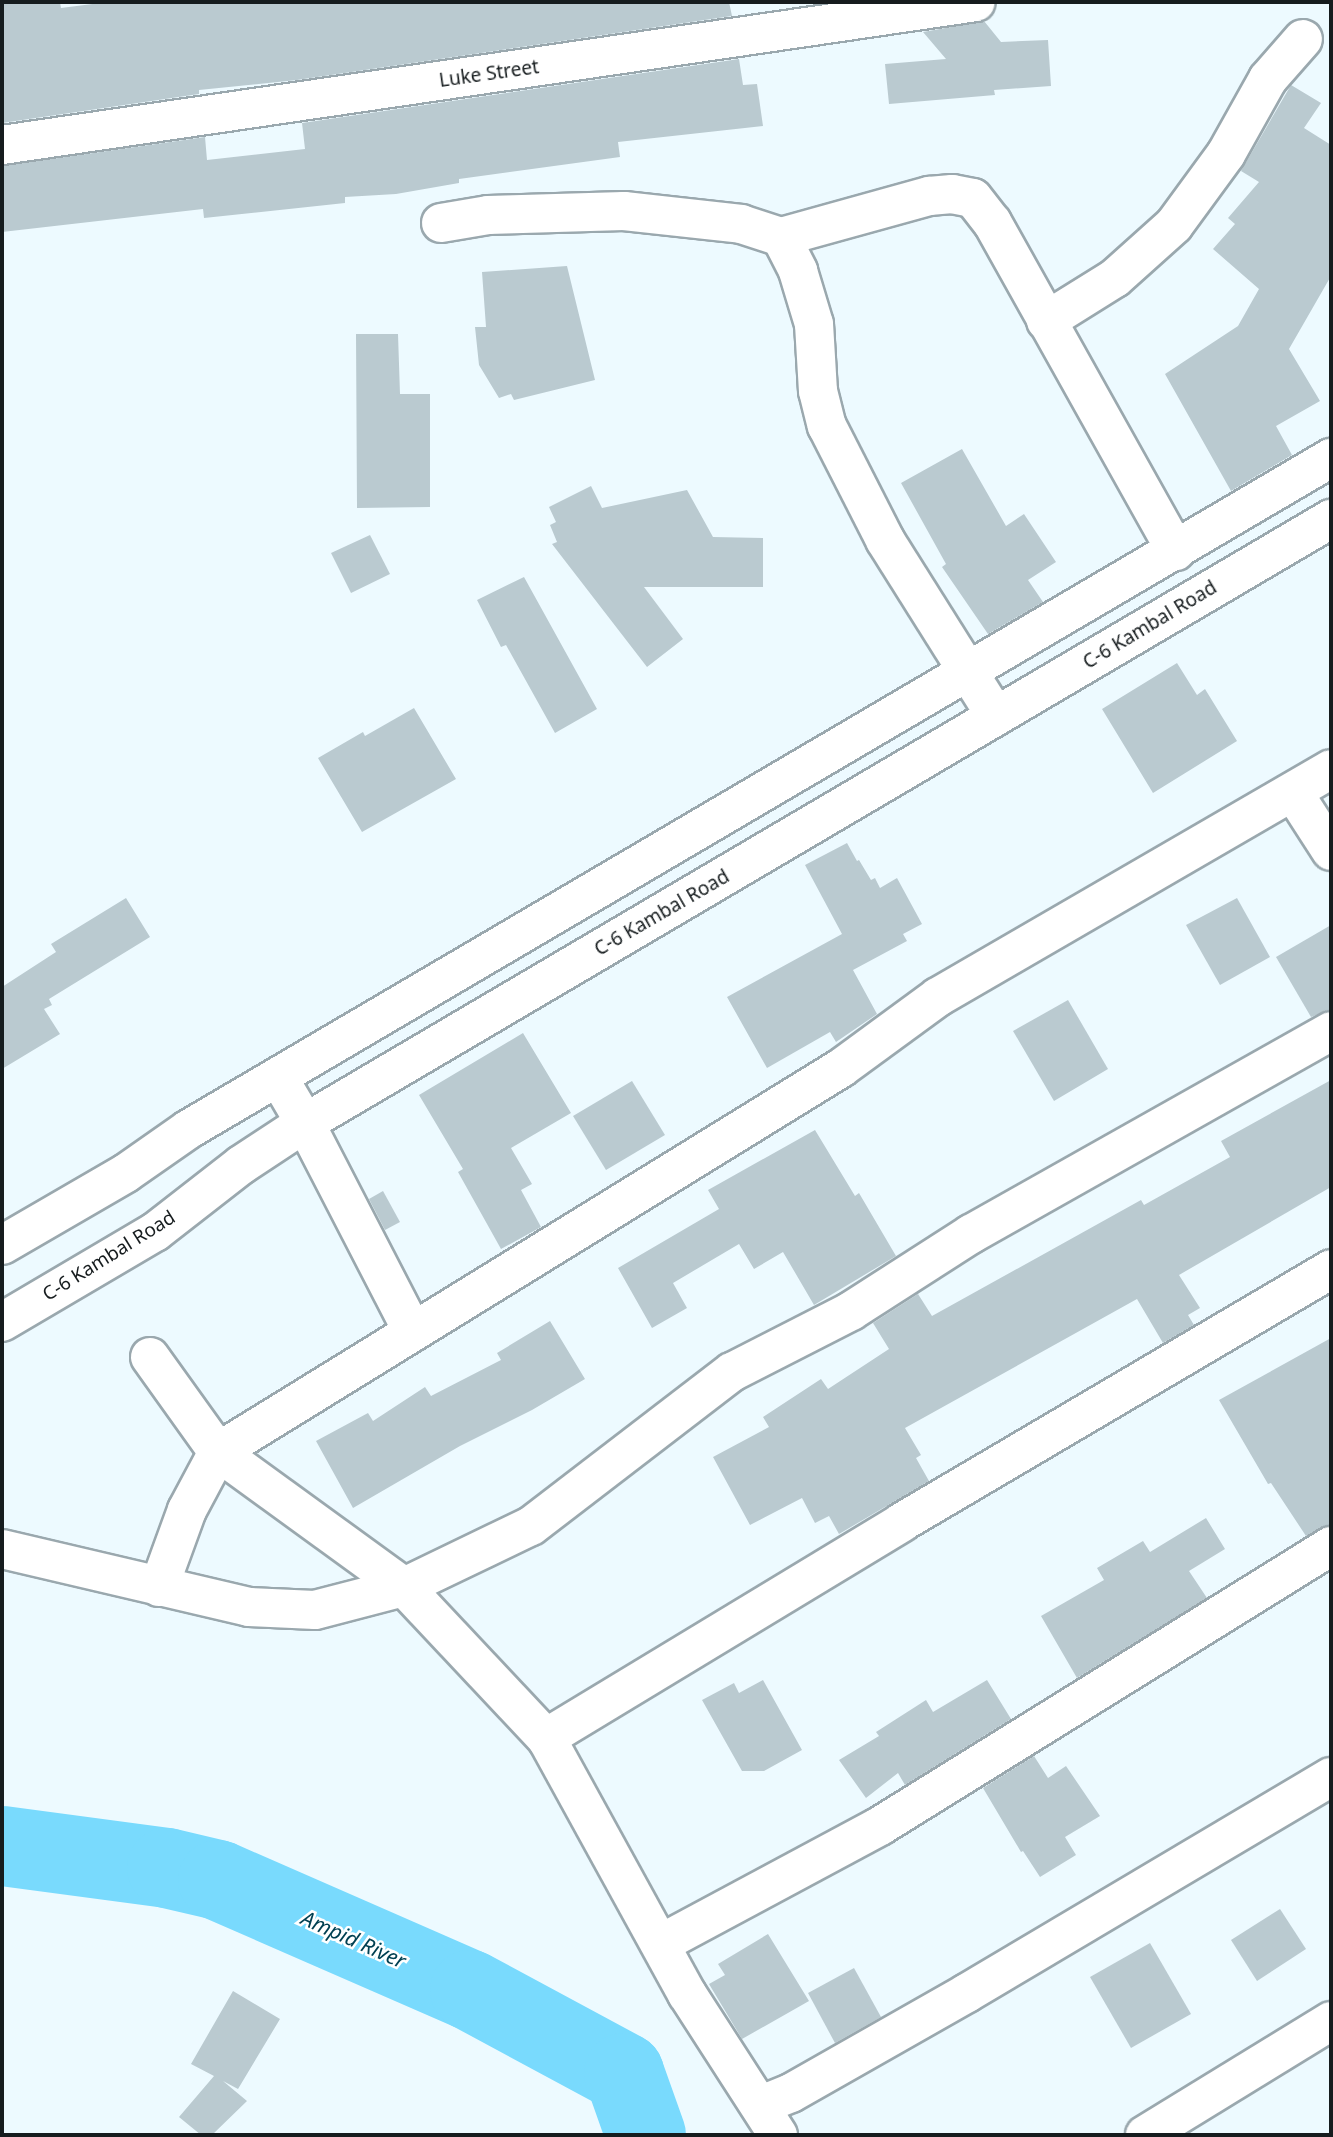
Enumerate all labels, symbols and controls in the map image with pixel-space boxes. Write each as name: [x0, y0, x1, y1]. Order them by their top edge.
street label: Luke Street: [438, 56, 540, 92]
street label: C-6 Kambal Road: [1079, 576, 1221, 674]
street label: C-6 Kambal Road: [590, 865, 734, 961]
street label: C-6 Kambal Road: [39, 1206, 179, 1306]
water label: Ampid River: [298, 1905, 410, 1973]

